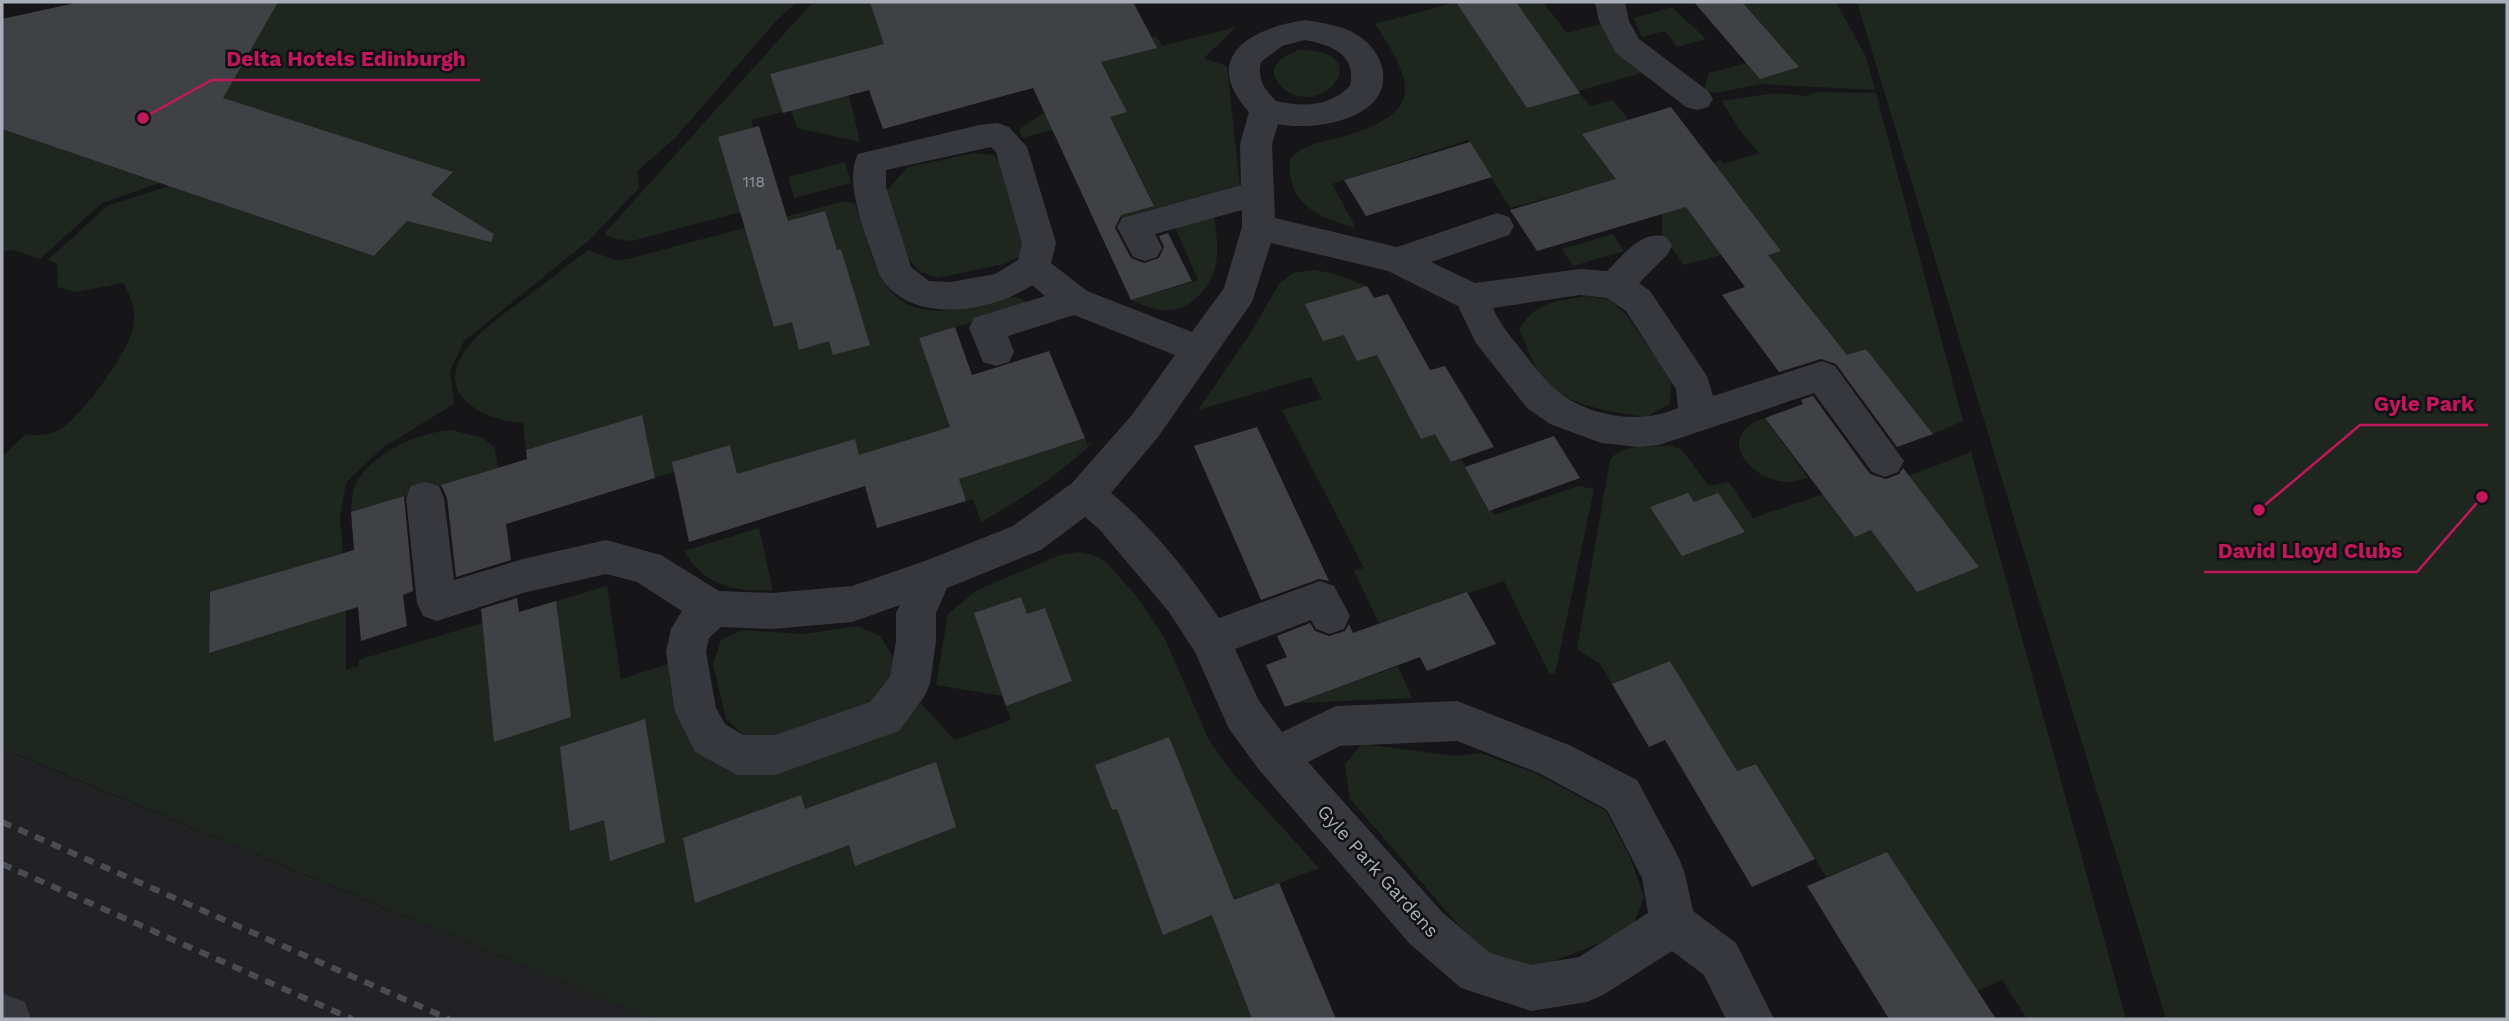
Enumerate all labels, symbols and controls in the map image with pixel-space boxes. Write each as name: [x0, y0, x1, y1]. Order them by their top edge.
callout: Delta Hotels Edinburgh: [212, 38, 480, 80]
text: Delta Hotels Edinburgh: [226, 46, 466, 71]
house number: 118: [743, 172, 765, 191]
callout: Gyle Park: [2360, 383, 2488, 425]
text: Gyle Park: [2374, 391, 2475, 416]
callout: David Lloyd Clubs: [2204, 530, 2417, 572]
text: David Lloyd Clubs: [2218, 538, 2402, 563]
street label: Gyle Park Gardens: [1312, 800, 1444, 942]

